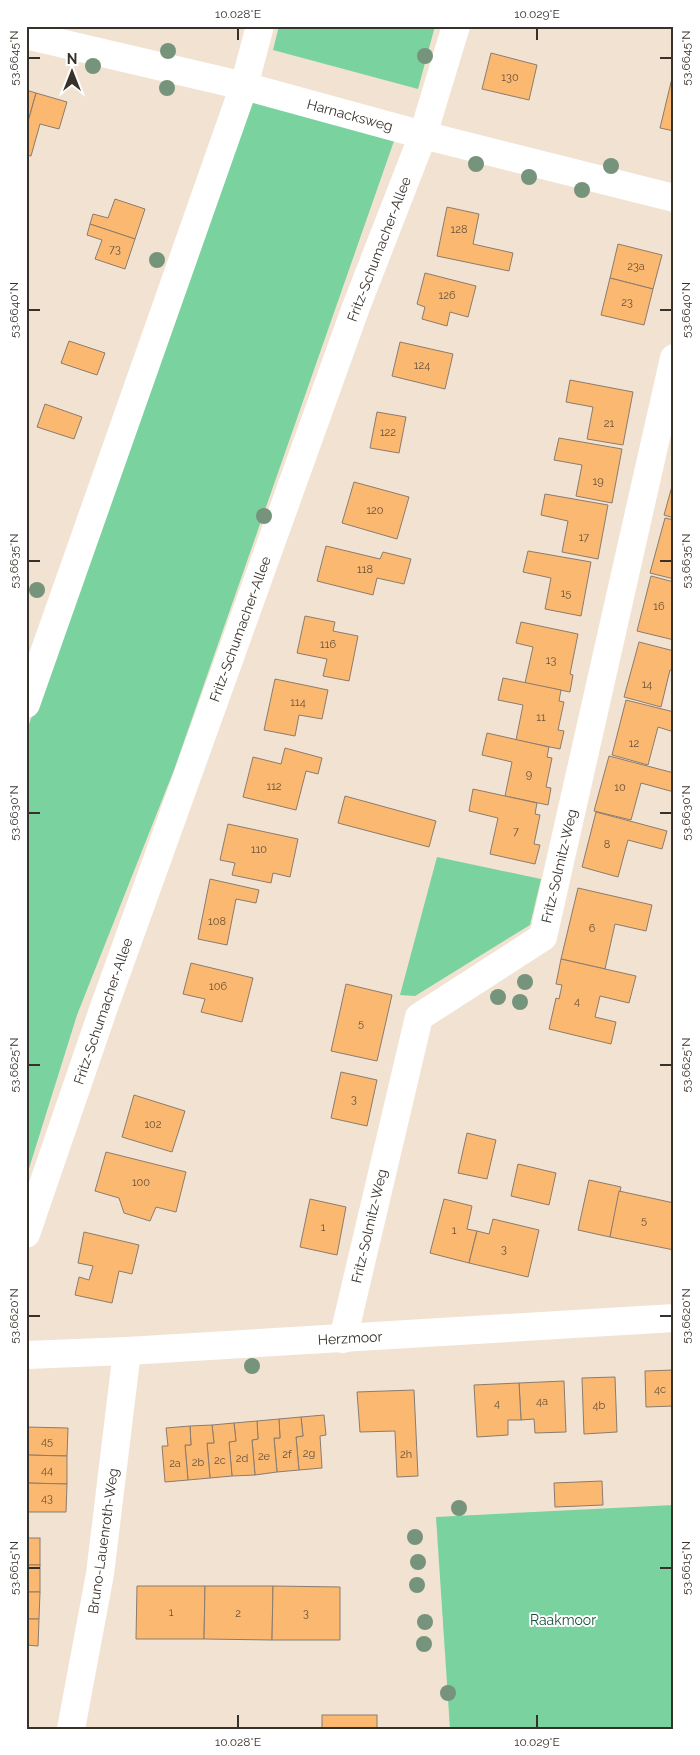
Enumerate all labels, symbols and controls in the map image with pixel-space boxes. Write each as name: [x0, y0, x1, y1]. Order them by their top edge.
text: 10.028°E: [215, 7, 261, 21]
text: 10.029°E: [514, 7, 560, 21]
text: 53.6645°N: [7, 30, 21, 86]
text: 53.6645°N: [679, 30, 693, 86]
north arrow: [48, 48, 98, 98]
text: N: [67, 51, 77, 67]
house number: 130: [501, 71, 519, 84]
street label: Harnacksweg: [305, 96, 395, 134]
street label: Fritz-Schumacher-Allee: [344, 174, 414, 324]
house number: 128: [451, 223, 467, 236]
house number: 73: [109, 243, 121, 256]
house number: 23a: [627, 260, 645, 273]
text: 53.6640°N: [7, 282, 21, 338]
text: 53.6640°N: [679, 282, 693, 338]
house number: 126: [438, 289, 456, 302]
house number: 23: [621, 296, 633, 309]
house number: 124: [414, 359, 430, 372]
house number: 21: [604, 417, 615, 430]
house number: 122: [380, 426, 396, 439]
house number: 19: [592, 475, 604, 488]
house number: 120: [366, 504, 384, 517]
house number: 17: [579, 531, 589, 544]
text: 53.6635°N: [7, 533, 21, 589]
text: 53.6635°N: [679, 533, 693, 589]
street label: Fritz-Schumacher-Allee: [206, 554, 274, 704]
house number: 118: [357, 563, 373, 576]
house number: 15: [561, 587, 571, 600]
house number: 16: [653, 600, 665, 613]
house number: 116: [320, 638, 336, 651]
house number: 13: [546, 654, 556, 667]
house number: 14: [642, 678, 652, 691]
house number: 114: [290, 696, 306, 709]
house number: 11: [536, 711, 546, 724]
house number: 12: [629, 737, 639, 750]
house number: 9: [526, 768, 532, 781]
house number: 112: [266, 780, 282, 793]
house number: 10: [614, 781, 626, 794]
text: 53.6630°N: [7, 785, 21, 841]
text: 53.6630°N: [679, 785, 693, 841]
street label: Fritz-Solmitz-Weg: [538, 807, 580, 925]
house number: 7: [513, 825, 519, 838]
house number: 8: [604, 838, 610, 851]
house number: 110: [251, 843, 267, 856]
house number: 108: [208, 915, 226, 928]
house number: 6: [589, 922, 596, 935]
street label: Fritz-Schumacher-Allee: [70, 936, 136, 1086]
house number: 106: [209, 980, 227, 993]
house number: 4: [574, 995, 580, 1008]
house number: 5: [358, 1017, 364, 1030]
text: 53.6625°N: [7, 1038, 21, 1092]
text: 53.6625°N: [679, 1038, 693, 1092]
house number: 3: [351, 1093, 357, 1106]
house number: 102: [144, 1118, 162, 1131]
street label: Fritz-Solmitz-Weg: [348, 1167, 390, 1285]
house number: 100: [132, 1176, 150, 1189]
house number: 5: [641, 1214, 647, 1227]
house number: 1: [321, 1221, 326, 1234]
house number: 1: [452, 1224, 457, 1237]
house number: 3: [501, 1243, 507, 1256]
text: 53.6620°N: [7, 1288, 21, 1344]
text: 53.6620°N: [679, 1288, 693, 1344]
street label: Herzmoor: [317, 1328, 383, 1348]
house number: 4c: [654, 1383, 666, 1396]
house number: 4a: [536, 1395, 548, 1408]
house number: 4: [494, 1397, 500, 1410]
house number: 4b: [593, 1399, 606, 1412]
house number: 45: [41, 1435, 53, 1448]
house number: 2g: [303, 1447, 315, 1460]
house number: 2f: [282, 1448, 292, 1461]
house number: 2h: [400, 1448, 412, 1461]
house number: 2e: [258, 1450, 271, 1463]
house number: 2d: [236, 1452, 248, 1465]
house number: 2c: [214, 1454, 226, 1467]
house number: 2b: [192, 1456, 204, 1469]
house number: 2a: [169, 1457, 181, 1470]
house number: 44: [41, 1464, 53, 1477]
street label: Bruno-Lauenroth-Weg: [85, 1467, 121, 1615]
house number: 43: [41, 1492, 53, 1505]
text: 53.6615°N: [7, 1541, 21, 1595]
text: 53.6615°N: [679, 1541, 693, 1595]
house number: 1: [169, 1606, 174, 1619]
house number: 2: [235, 1607, 241, 1620]
house number: 3: [303, 1607, 309, 1620]
park label: Raakmoor: [530, 1612, 596, 1628]
text: 10.028°E: [215, 1735, 261, 1749]
text: 10.029°E: [514, 1735, 560, 1749]

